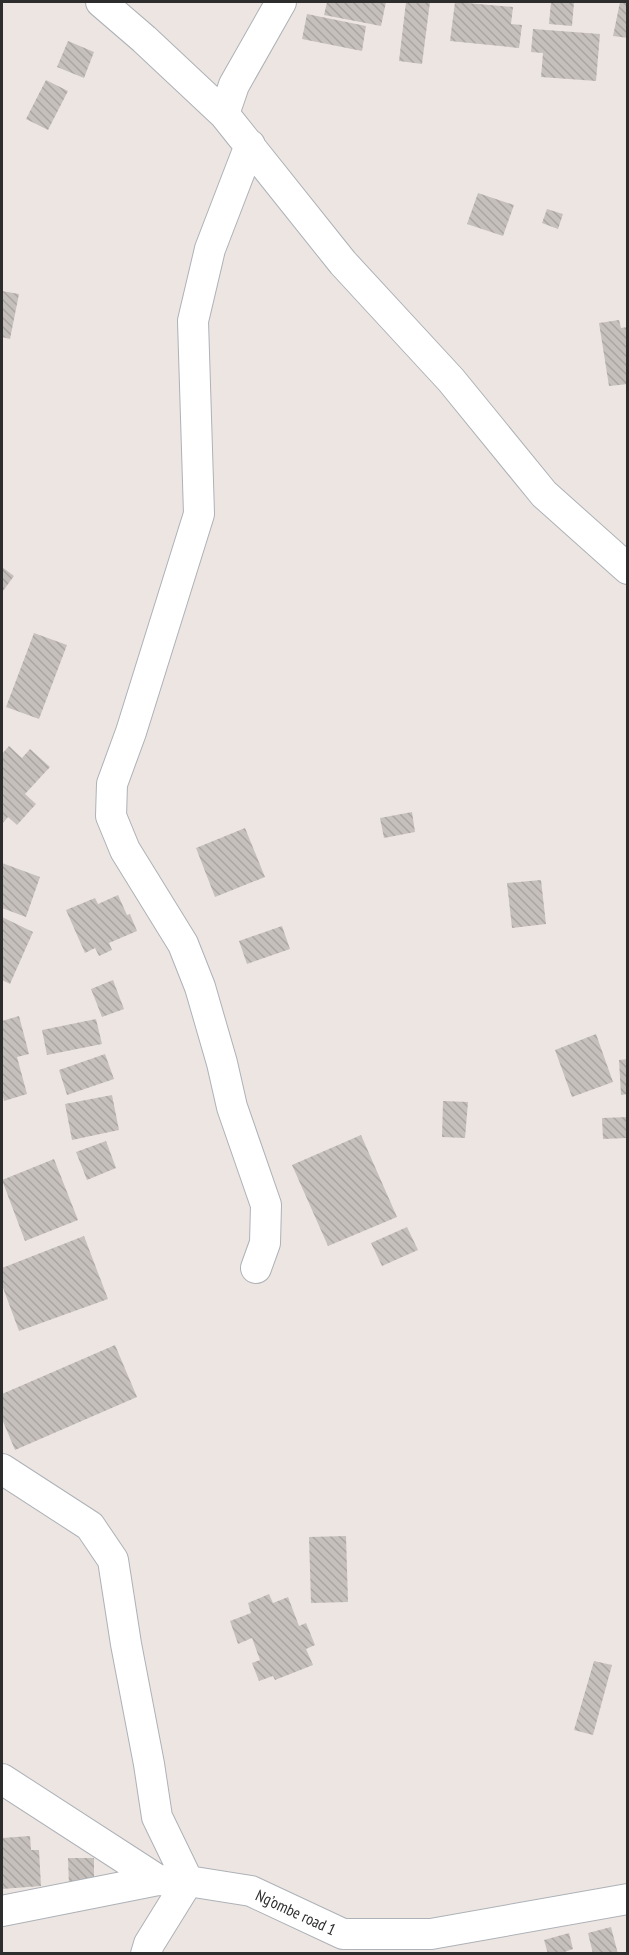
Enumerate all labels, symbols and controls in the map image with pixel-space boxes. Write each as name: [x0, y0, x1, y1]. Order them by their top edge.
street label: Ng’ombe road 1: [253, 1885, 339, 1939]

